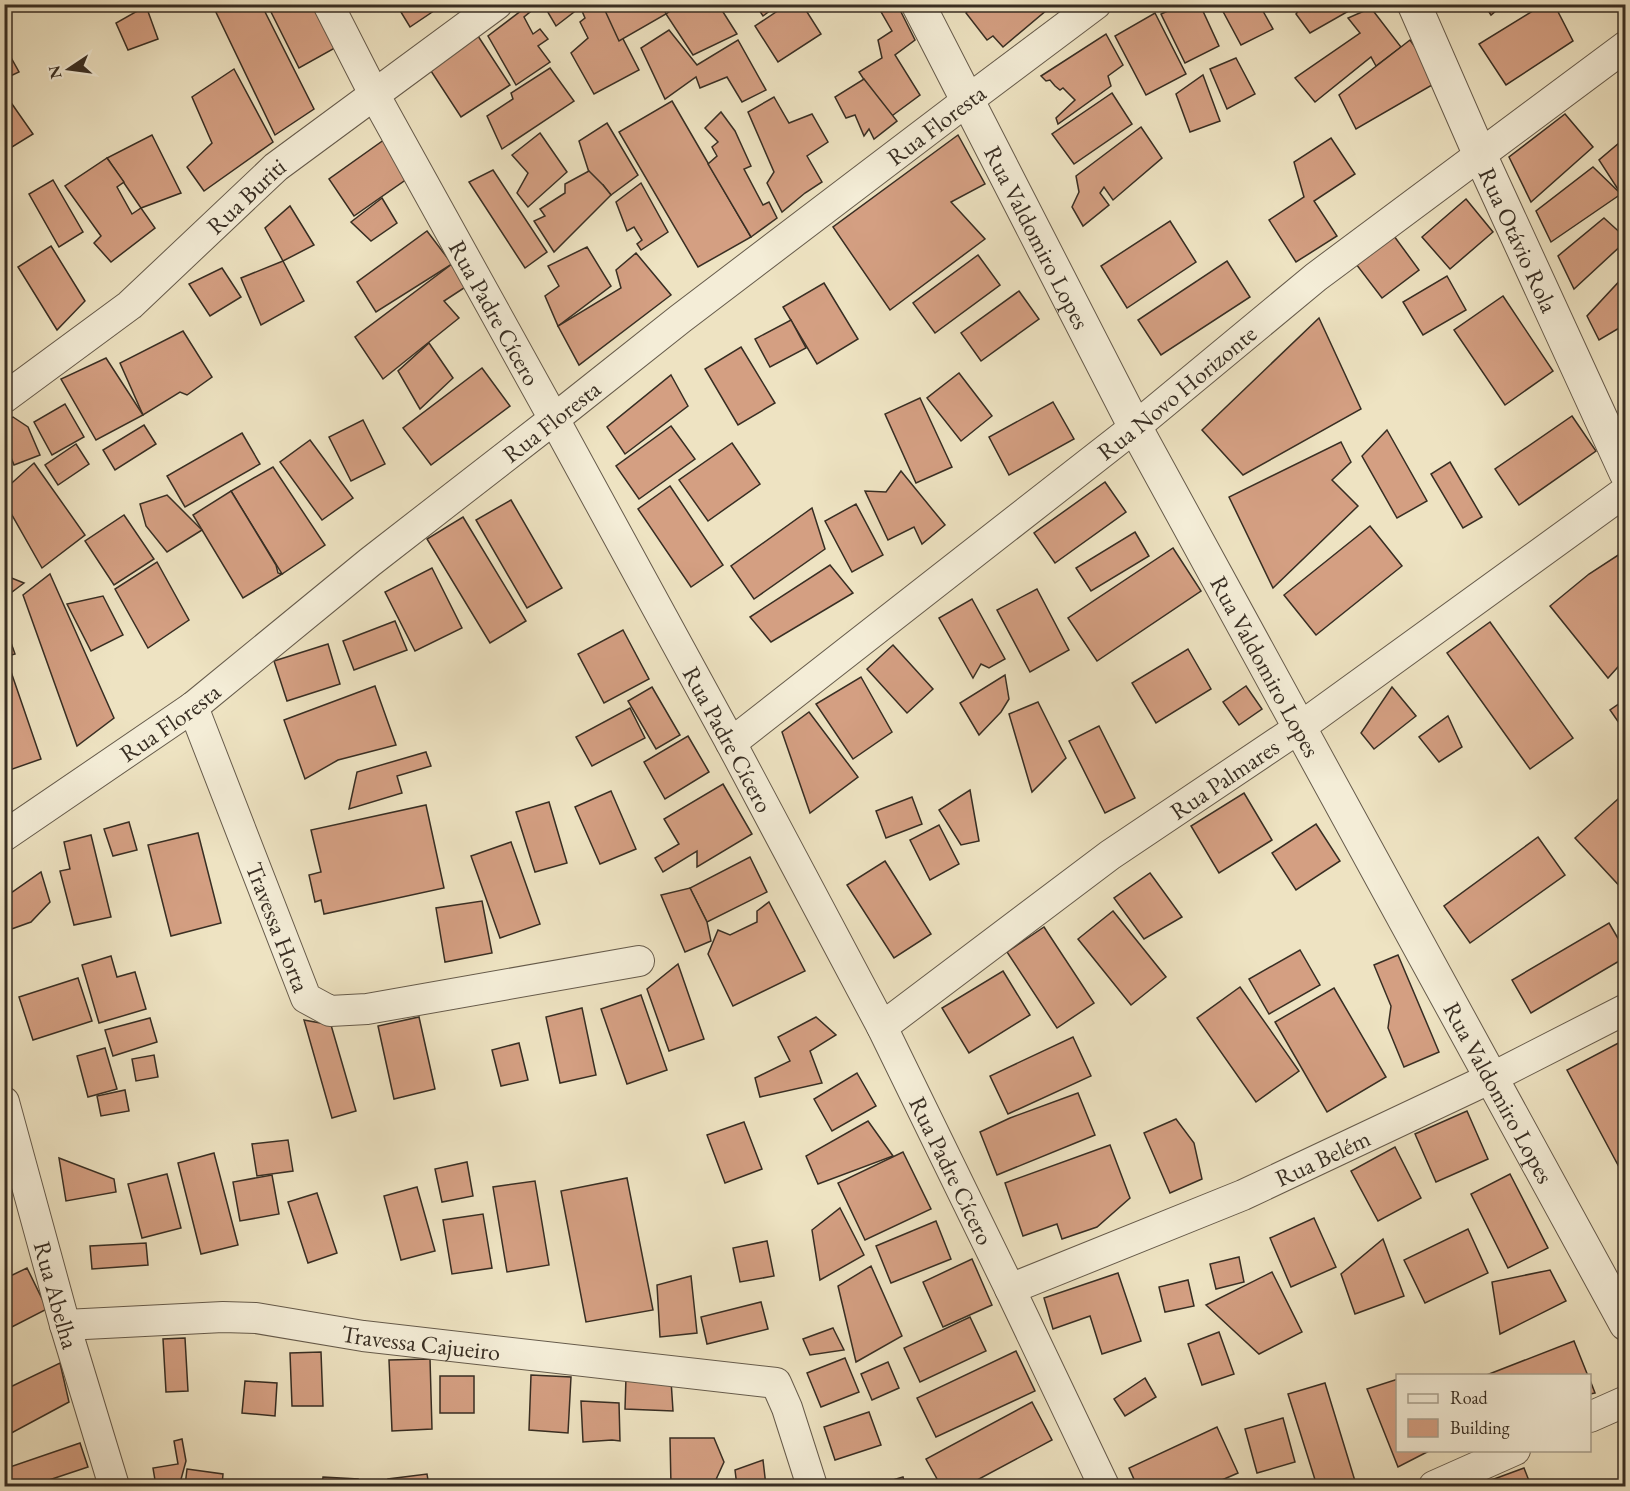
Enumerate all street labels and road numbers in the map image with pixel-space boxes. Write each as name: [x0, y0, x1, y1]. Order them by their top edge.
street label: Rua Floresta: [880, 77, 992, 172]
street label: Rua Valdomiro Lopes: [978, 140, 1098, 334]
street label: Rua Buriti: [199, 150, 291, 241]
street label: Rua Otávio Rola: [1472, 162, 1566, 318]
street label: Rua Padre Cícero: [442, 234, 548, 391]
street label: Rua Novo Horizonte: [1090, 318, 1262, 467]
street label: Rua Floresta: [496, 373, 607, 469]
street label: Rua Valdomiro Lopes: [1204, 570, 1328, 762]
street label: Rua Padre Cícero: [676, 660, 780, 818]
street label: Rua Floresta: [113, 675, 227, 768]
street label: Rua Palmares: [1164, 731, 1285, 826]
street label: Travessa Horta: [239, 858, 318, 997]
street label: Rua Valdomiro Lopes: [1437, 996, 1561, 1189]
street label: Rua Padre Cícero: [903, 1091, 1002, 1250]
street label: Rua Belém: [1270, 1122, 1375, 1193]
street label: Rua Abelha: [27, 1238, 87, 1353]
street label: Travessa Cajueiro: [339, 1317, 502, 1367]

